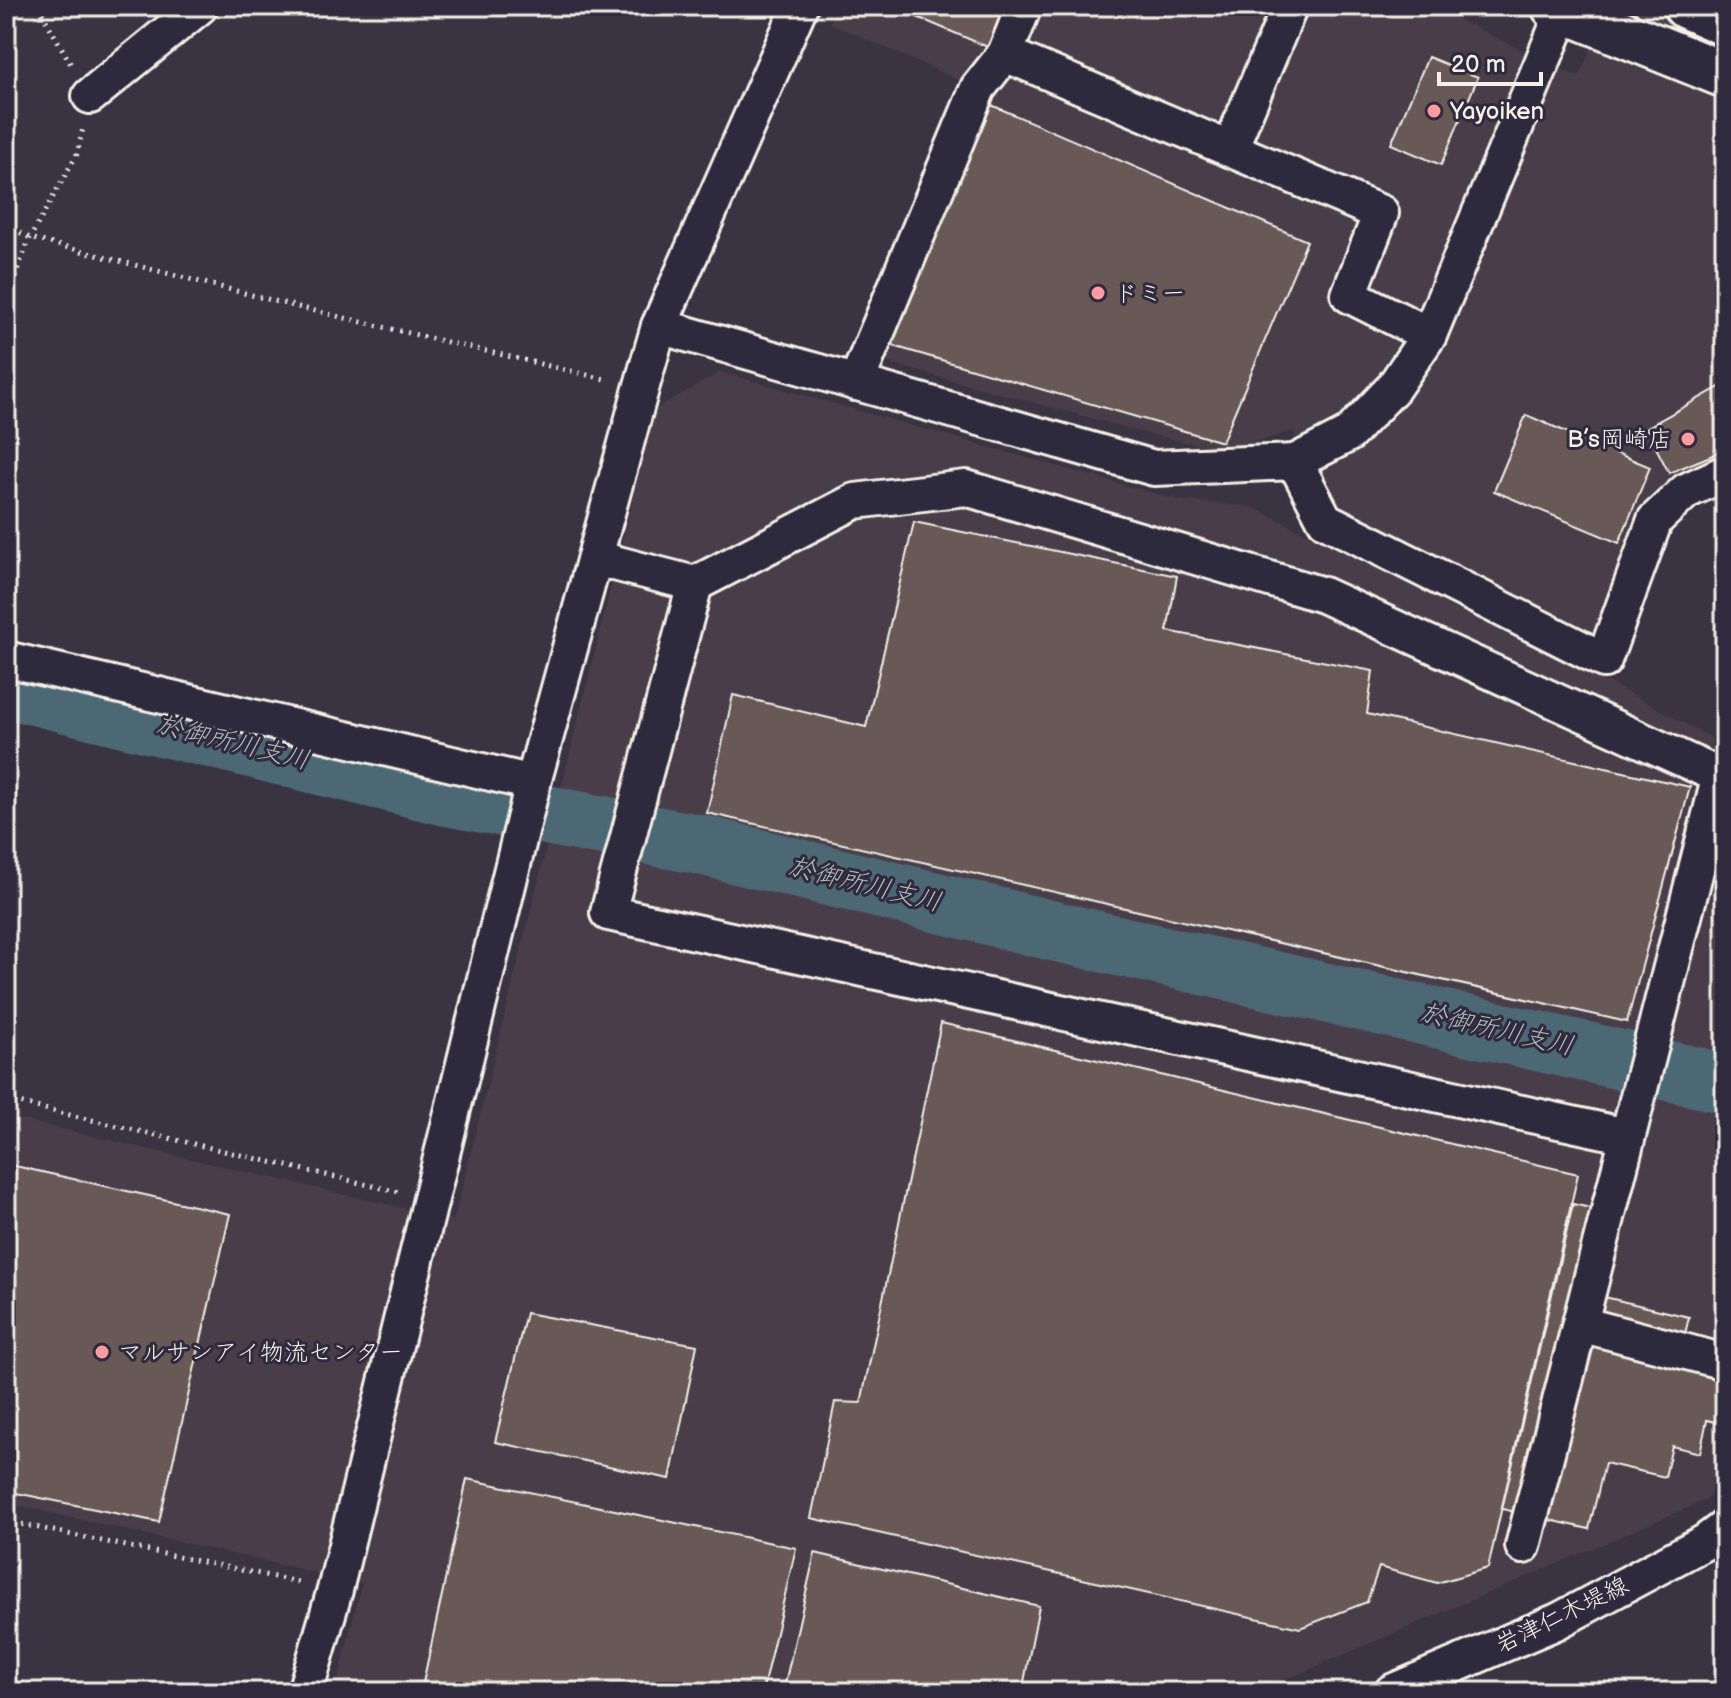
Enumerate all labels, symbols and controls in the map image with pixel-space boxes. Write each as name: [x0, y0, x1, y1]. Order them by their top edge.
scale bar: [1439, 36, 1541, 86]
text: 20 m: [1451, 50, 1506, 79]
place label: Yayoiken: [1449, 97, 1544, 126]
marker: Yayoiken: [1425, 102, 1443, 120]
place label: ドミー: [1114, 279, 1186, 308]
marker: ドミー: [1089, 284, 1107, 302]
place label: B’s岡崎店: [1567, 425, 1672, 454]
marker: B’s岡崎店: [1679, 430, 1697, 448]
water label: 於御所川支川: [154, 709, 312, 777]
water label: 於御所川支川: [786, 851, 944, 919]
water label: 於御所川支川: [1418, 997, 1576, 1063]
place label: マルサンアイ物流センター: [118, 1338, 403, 1367]
marker: マルサンアイ物流センター: [93, 1343, 111, 1361]
street label: 岩津仁木堤線: [1491, 1570, 1633, 1660]

